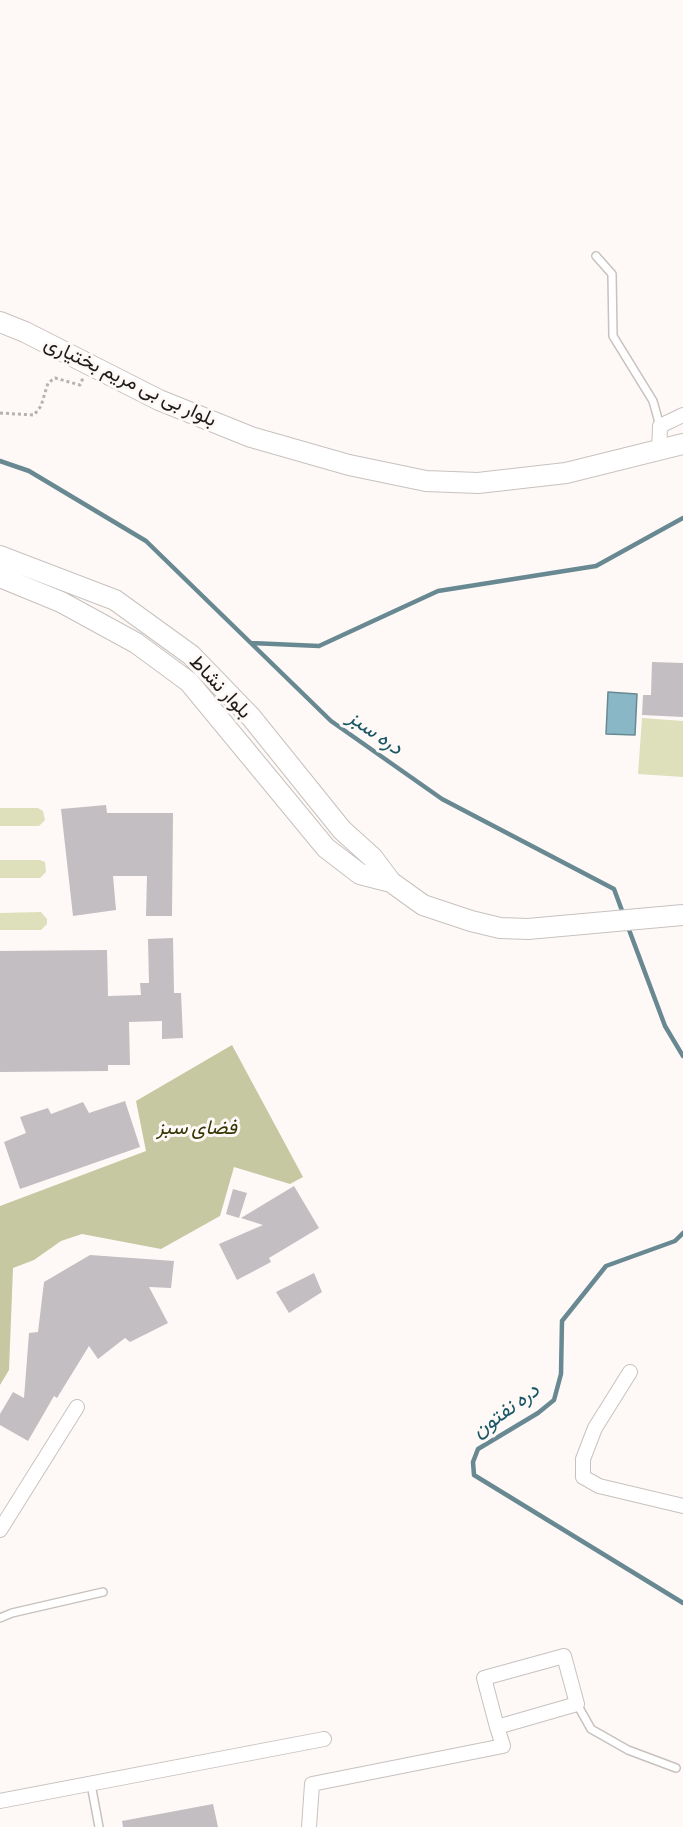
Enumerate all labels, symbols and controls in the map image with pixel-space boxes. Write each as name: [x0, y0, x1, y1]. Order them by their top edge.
street label: بلوار بی بی مریم بختیاری: [40, 331, 220, 433]
street label: بلوار نشاط: [184, 650, 256, 724]
water label: دره سبز: [343, 705, 407, 761]
park label: فضای سبز: [157, 1116, 237, 1140]
water label: دره نفتون: [467, 1378, 545, 1444]

